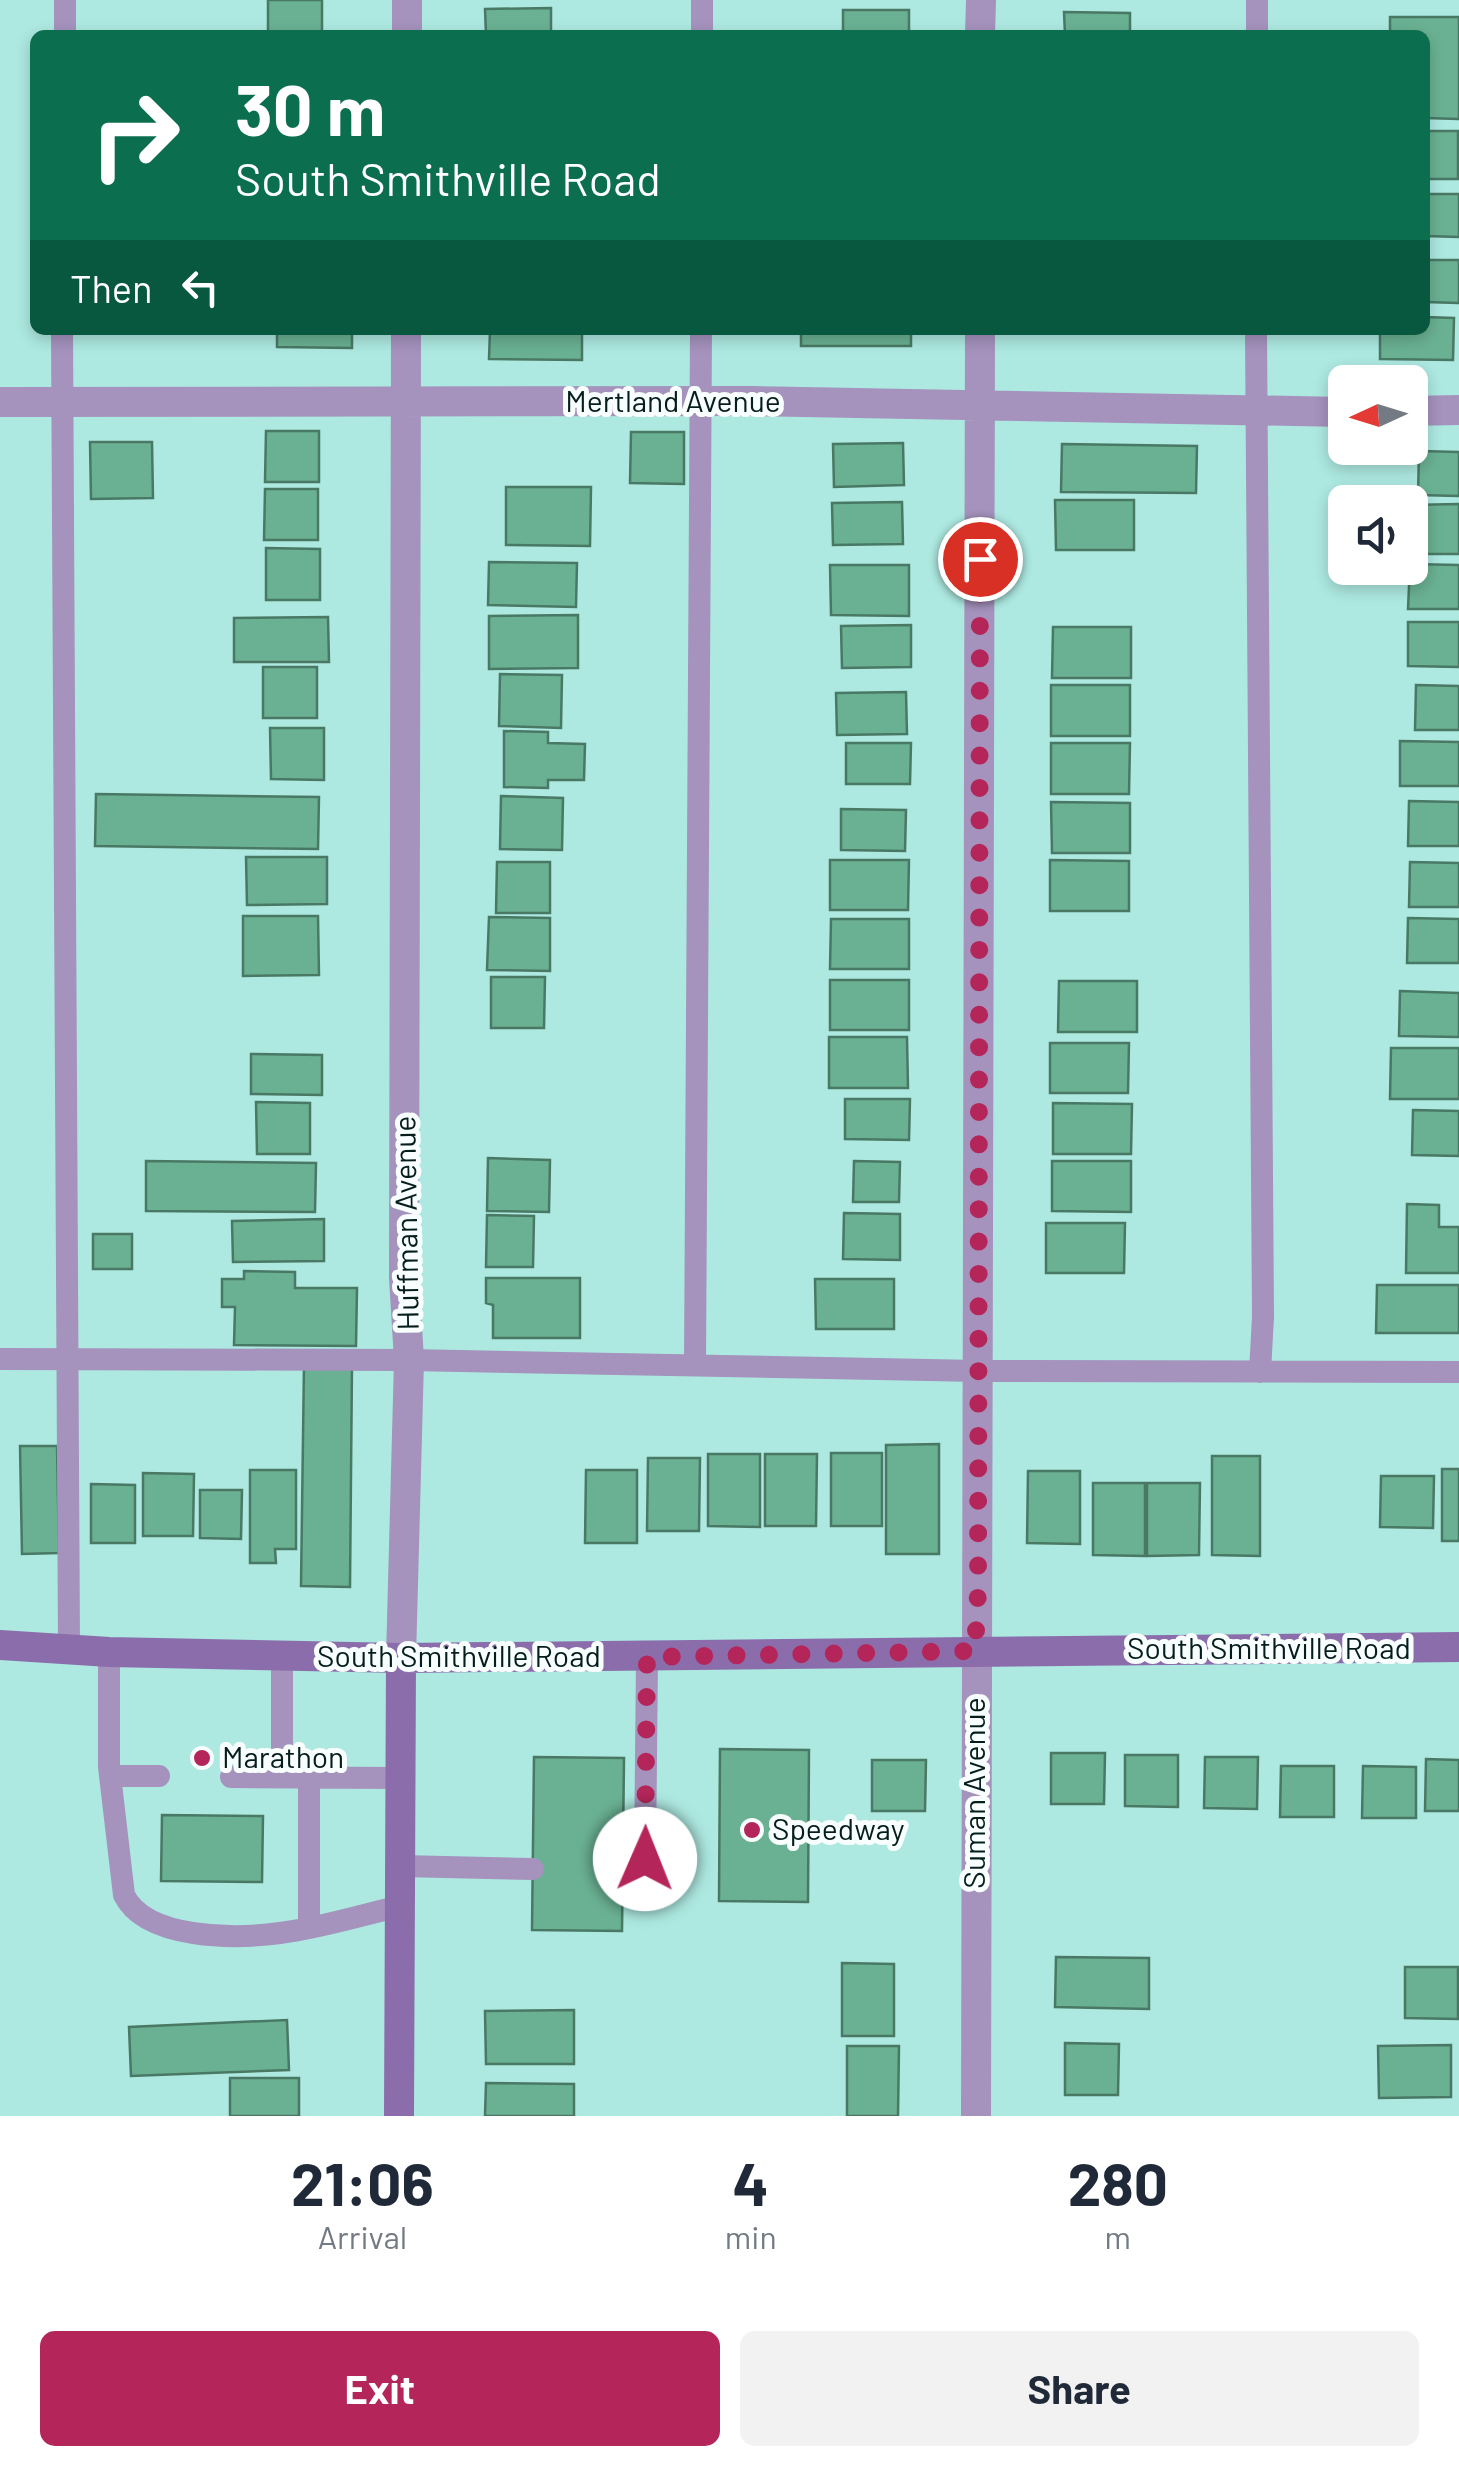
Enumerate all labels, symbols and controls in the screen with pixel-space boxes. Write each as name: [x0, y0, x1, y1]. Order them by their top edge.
text: 30 m: [235, 66, 385, 150]
icon: right: [70, 70, 200, 200]
text: South Smithville Road: [235, 151, 661, 205]
icon: left: [173, 260, 228, 315]
text: Then: [70, 265, 153, 311]
north arrow: [1328, 365, 1428, 465]
map controls: [1328, 365, 1428, 585]
street label: Mertland Avenue: [565, 382, 781, 418]
button: sound: [1328, 485, 1428, 585]
pin: [938, 517, 1023, 602]
icon: arrive: [953, 532, 1008, 587]
street label: Huffman Avenue: [385, 1115, 425, 1331]
street label: South Smithville Road: [1127, 1629, 1411, 1665]
street label: South Smithville Road: [317, 1637, 601, 1673]
street label: Suman Avenue: [955, 1697, 991, 1889]
place label: Marathon: [222, 1738, 344, 1774]
marker: Marathon: [191, 1747, 213, 1769]
position arrow: [593, 1807, 697, 1911]
place label: Speedway: [772, 1810, 905, 1846]
marker: Speedway: [741, 1819, 763, 1841]
text: 21:06: [291, 2146, 434, 2218]
text: 4: [733, 2146, 769, 2218]
text: 280: [1068, 2146, 1168, 2218]
text: Arrival: [318, 2217, 407, 2255]
text: min: [725, 2217, 777, 2255]
text: m: [1105, 2217, 1131, 2255]
button: Exit: [40, 2331, 720, 2446]
button: Share: [740, 2331, 1419, 2446]

